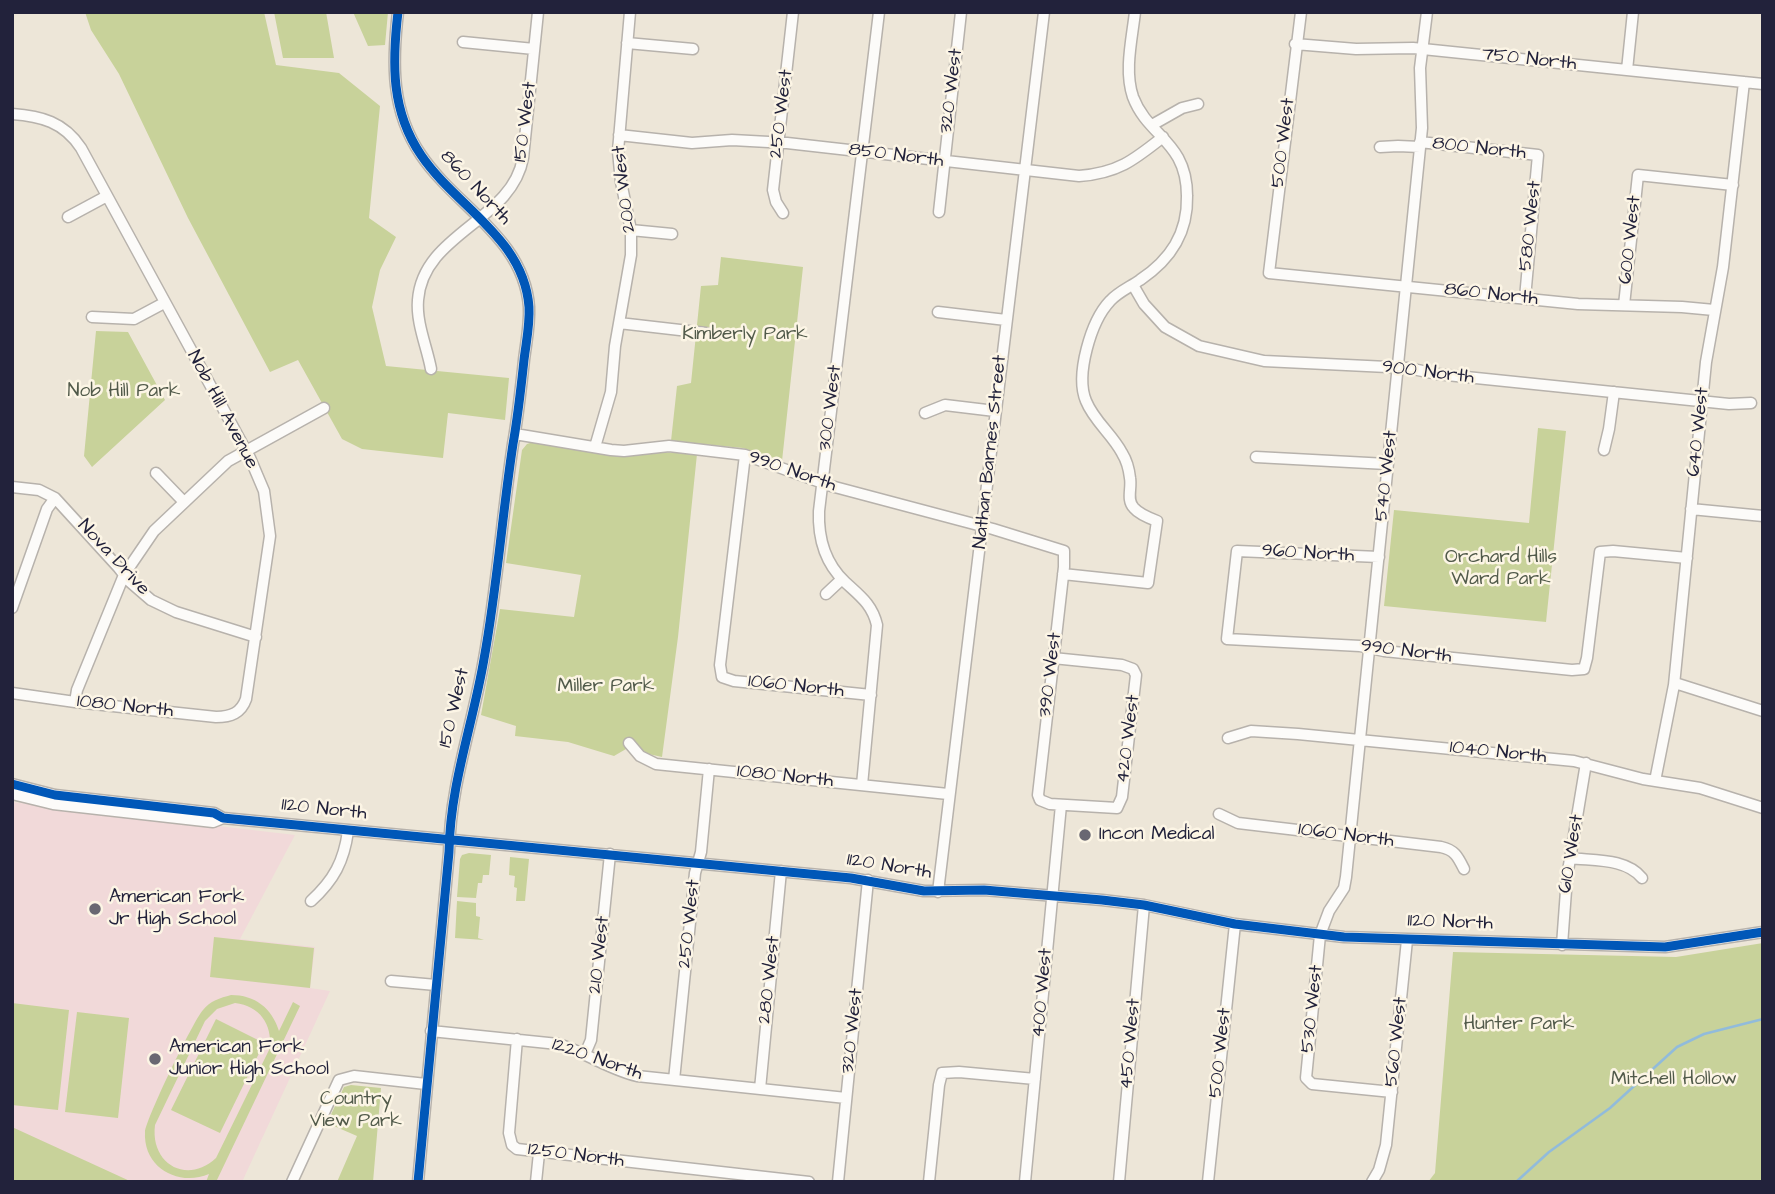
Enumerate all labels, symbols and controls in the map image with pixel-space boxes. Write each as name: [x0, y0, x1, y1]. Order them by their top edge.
street label: 750 North: [1481, 44, 1577, 76]
street label: 320 West: [935, 47, 969, 135]
street label: 250 West: [765, 68, 799, 160]
street label: 150 West: [510, 80, 542, 164]
street label: 500 West: [1267, 97, 1301, 189]
street label: 800 North: [1431, 133, 1527, 165]
street label: 850 North: [847, 139, 945, 173]
street label: 200 West: [608, 144, 642, 234]
street label: 860 North: [435, 146, 515, 230]
street label: 580 West: [1515, 180, 1547, 272]
street label: 600 West: [1615, 195, 1647, 285]
street label: 860 North: [1443, 279, 1539, 311]
park label: Kimberly Park: [682, 324, 808, 346]
street label: Nob Hill Avenue: [181, 347, 263, 473]
street label: Nathan Barnes Street: [969, 354, 1013, 550]
street label: 900 North: [1381, 356, 1475, 390]
street label: 300 West: [814, 364, 848, 452]
park label: Nob Hill Park: [68, 381, 180, 403]
street label: 640 West: [1683, 386, 1715, 478]
street label: 540 West: [1371, 429, 1403, 523]
street label: 990 North: [745, 446, 839, 498]
street label: Nova Drive: [72, 515, 154, 601]
street label: 960 North: [1261, 540, 1355, 568]
park label: Orchard Hills Ward Park: [1445, 547, 1557, 591]
street label: 390 West: [1034, 631, 1068, 719]
street label: 990 North: [1359, 635, 1453, 669]
street label: 150 West: [435, 666, 475, 750]
street label: 1060 North: [747, 671, 845, 703]
park label: Miller Park: [558, 676, 654, 698]
street label: 1080 North: [76, 691, 174, 723]
street label: 420 West: [1112, 694, 1146, 784]
street label: 1040 North: [1449, 737, 1547, 769]
street label: 1080 North: [736, 761, 834, 793]
street label: 1120 North: [280, 794, 368, 826]
street label: 610 West: [1555, 813, 1589, 895]
street label: 1060 North: [1297, 819, 1395, 853]
place label: Incon Medical: [1099, 824, 1214, 846]
marker: Incon Medical: [1077, 827, 1093, 843]
street label: 1120 North: [845, 849, 933, 885]
street label: 250 West: [674, 878, 706, 970]
place label: American Fork Jr High School: [109, 887, 244, 931]
marker: American Fork Jr High School: [87, 901, 103, 917]
street label: 1120 North: [1407, 910, 1493, 936]
street label: 210 West: [585, 915, 615, 995]
street label: 280 West: [754, 935, 786, 1025]
street label: 400 West: [1028, 947, 1058, 1039]
street label: 530 West: [1297, 964, 1329, 1054]
street label: 320 West: [837, 987, 869, 1075]
street label: 560 West: [1381, 996, 1413, 1088]
street label: 450 West: [1116, 998, 1146, 1090]
street label: 500 West: [1205, 1007, 1237, 1099]
park label: Hunter Park: [1464, 1014, 1574, 1036]
street label: 1220 North: [549, 1034, 645, 1086]
place label: American Fork Junior High School: [169, 1037, 329, 1081]
marker: American Fork Junior High School: [147, 1051, 163, 1067]
park label: Mitchell Hollow: [1611, 1069, 1737, 1091]
park label: Country View Park: [310, 1089, 402, 1133]
street label: 1250 North: [527, 1139, 625, 1173]

